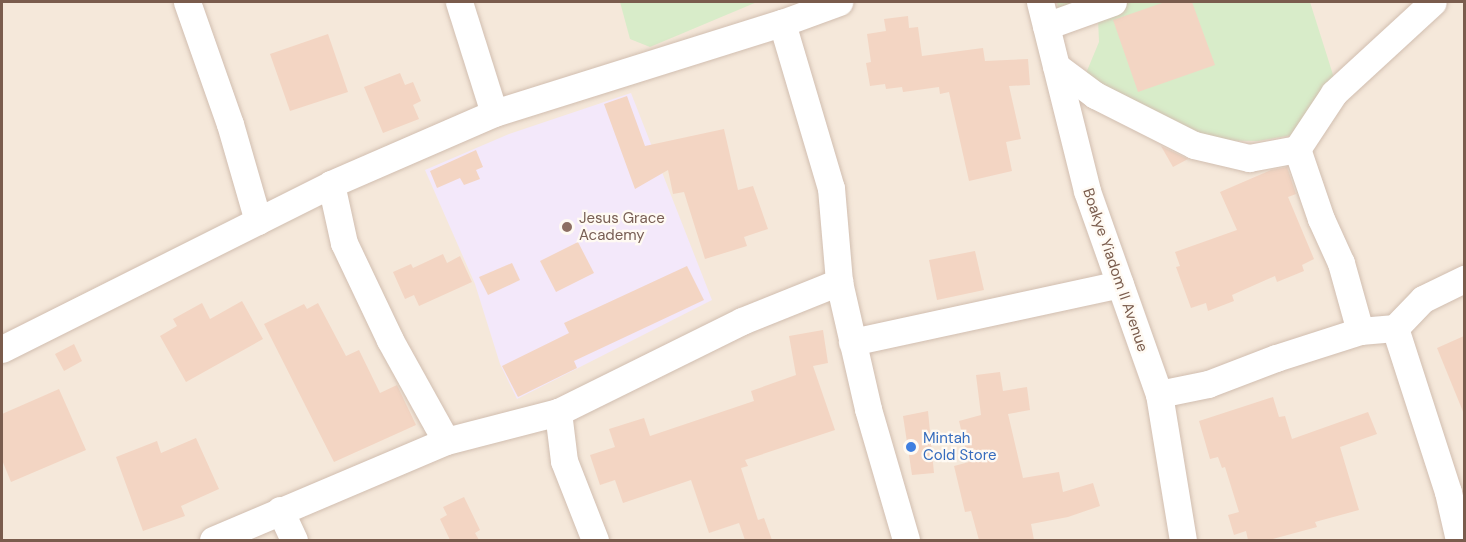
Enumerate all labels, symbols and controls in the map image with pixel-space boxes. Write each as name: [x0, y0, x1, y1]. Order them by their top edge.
street label: Boakye Yiadom II Avenue: [1079, 186, 1151, 354]
place label: Jesus Grace Academy: [579, 209, 665, 244]
marker: Jesus Grace Academy: [560, 220, 574, 234]
place label: Mintah Cold Store: [923, 429, 996, 464]
marker: Mintah Cold Store: [904, 440, 918, 454]

